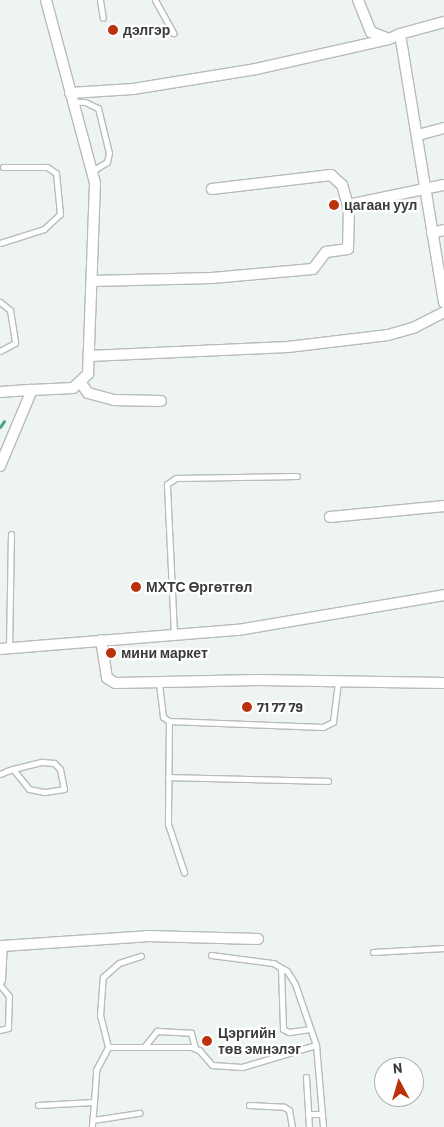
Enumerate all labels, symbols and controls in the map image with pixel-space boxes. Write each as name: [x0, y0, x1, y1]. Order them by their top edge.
place label: дэлгэр: [123, 22, 171, 38]
marker: дэлгэр: [107, 24, 119, 36]
place label: цагаан уул: [344, 197, 421, 213]
marker: цагаан уул: [328, 199, 340, 211]
place label: МХТС Өргөтгөл: [146, 579, 254, 595]
marker: МХТС Өргөтгөл: [130, 581, 142, 593]
place label: мини маркет: [121, 645, 213, 661]
marker: мини маркет: [105, 647, 117, 659]
place label: 71 77 79: [257, 699, 303, 715]
marker: 71 77 79: [241, 701, 253, 713]
place label: Цэргийн төв эмнэлэг: [218, 1025, 303, 1058]
marker: Цэргийн төв эмнэлэг: [200, 1034, 214, 1048]
north arrow: [374, 1057, 424, 1107]
text: N: [392, 1059, 403, 1077]

